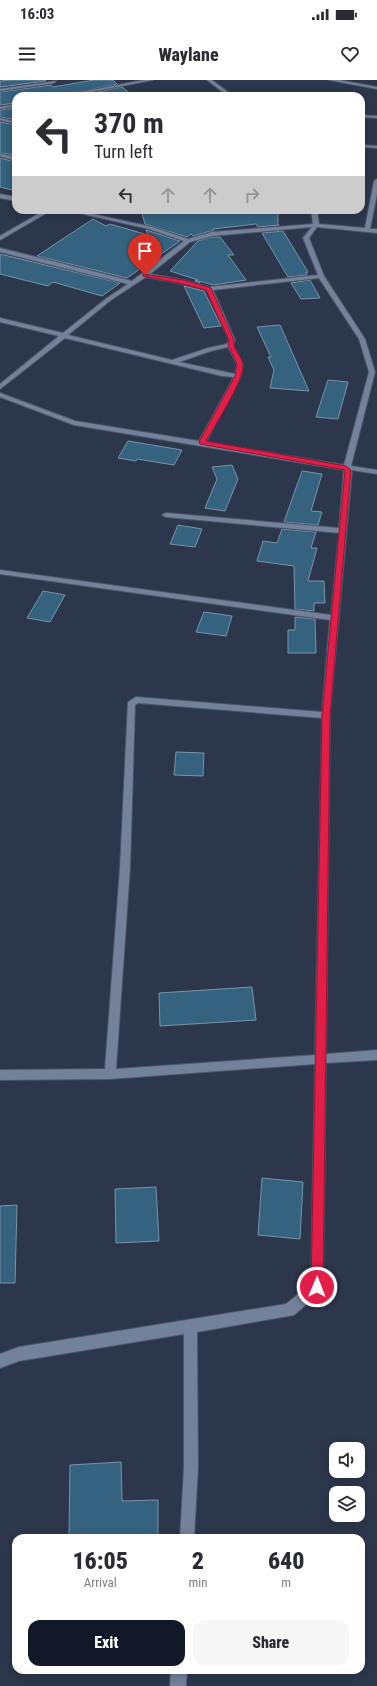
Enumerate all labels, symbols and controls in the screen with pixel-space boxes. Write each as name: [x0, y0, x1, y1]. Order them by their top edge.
text: 16:03: [20, 5, 54, 23]
icon: menu: [16, 43, 38, 65]
icon: heart: [339, 43, 361, 65]
text: Waylane: [158, 44, 219, 65]
text: 370 m: [94, 107, 164, 140]
icon: left: [28, 108, 80, 160]
text: Turn left: [94, 141, 153, 162]
icon: left: [115, 184, 137, 206]
icon: ahead: [157, 184, 179, 206]
icon: ahead: [199, 184, 221, 206]
icon: right: [241, 184, 263, 206]
pin: [128, 234, 162, 275]
icon: arrive: [134, 240, 156, 262]
position arrow: [296, 1266, 338, 1308]
map controls: [329, 1442, 365, 1522]
button: sound: [329, 1442, 365, 1478]
button: layers: [329, 1486, 365, 1522]
text: 16:05: [72, 1547, 128, 1575]
text: 2: [192, 1547, 204, 1575]
text: 640: [268, 1547, 305, 1575]
text: Arrival: [84, 1575, 117, 1590]
text: min: [188, 1575, 208, 1590]
text: m: [281, 1575, 291, 1590]
button: Exit: [28, 1620, 185, 1666]
button: Share: [193, 1620, 349, 1666]

